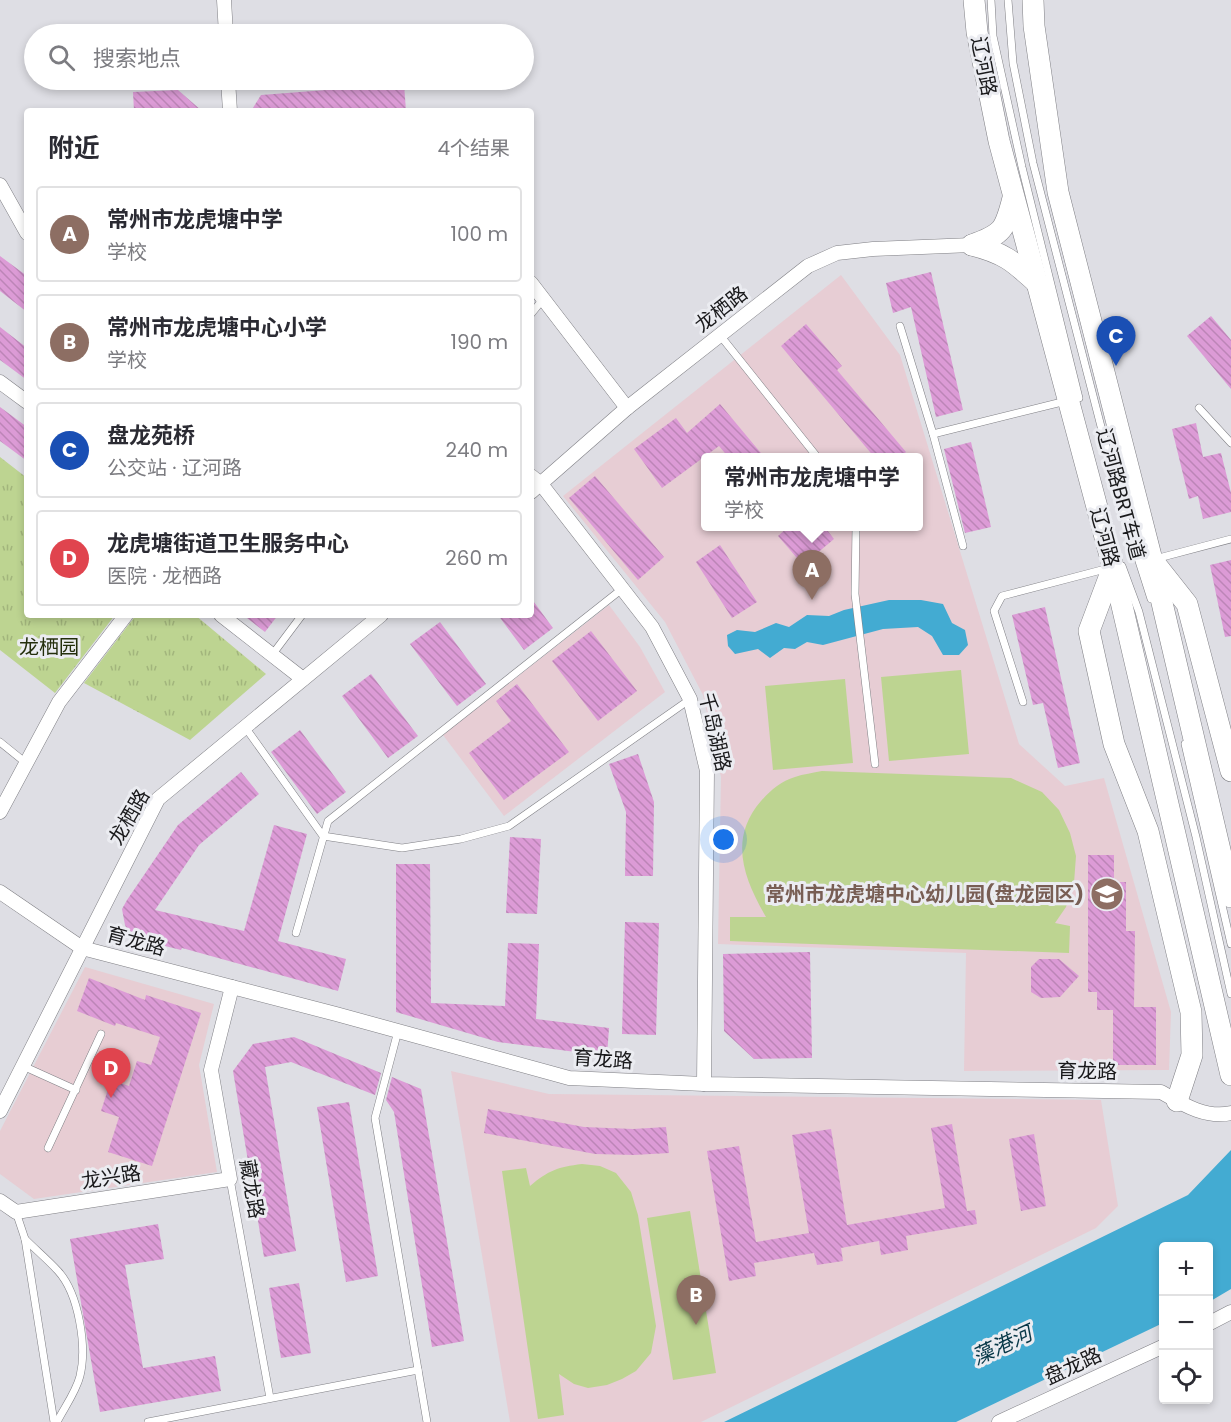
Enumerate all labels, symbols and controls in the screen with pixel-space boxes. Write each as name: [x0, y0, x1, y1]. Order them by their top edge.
search box: [24, 24, 534, 90]
street label: 辽河路: [965, 34, 1003, 98]
icon: search: [45, 41, 78, 74]
text: 搜索地点: [93, 43, 181, 74]
text: 附近: [48, 130, 100, 166]
text: 4个结果: [437, 134, 510, 162]
text: 常州市龙虎塘中学: [107, 204, 283, 235]
text: A: [62, 220, 77, 248]
text: 100 m: [451, 220, 508, 248]
text: 学校: [107, 238, 147, 266]
street label: 龙栖路: [689, 279, 753, 339]
text: 常州市龙虎塘中心小学: [107, 312, 327, 343]
pin: C: [1096, 316, 1136, 366]
text: B: [63, 328, 76, 356]
text: 190 m: [451, 328, 508, 356]
text: 学校: [107, 346, 147, 374]
text: 盘龙苑桥: [107, 420, 195, 451]
street label: 辽河路BRT车道: [1092, 426, 1150, 562]
text: C: [62, 436, 77, 464]
text: 240 m: [445, 436, 508, 464]
popup: [701, 453, 923, 531]
text: 公交站 · 辽河路: [107, 454, 242, 482]
text: 常州市龙虎塘中学: [724, 462, 900, 493]
text: 学校: [724, 496, 764, 524]
street label: 辽河路: [1086, 505, 1124, 569]
text: 龙虎塘街道卫生服务中心: [107, 528, 349, 559]
text: D: [62, 544, 77, 572]
text: 260 m: [445, 544, 508, 572]
pin: A: [792, 550, 832, 600]
text: 医院 · 龙栖路: [107, 562, 222, 590]
park label: 龙栖园: [19, 633, 79, 661]
street label: 千岛湖路: [692, 690, 738, 774]
street label: 龙栖路: [102, 784, 156, 850]
your location: [709, 825, 738, 854]
school or university icon: 常州市龙虎塘中心幼儿园(盘龙园区): [1089, 876, 1125, 912]
place label: 常州市龙虎塘中心幼儿园(盘龙园区): [765, 880, 1084, 908]
street label: 育龙路: [103, 920, 169, 962]
street label: 育龙路: [572, 1043, 634, 1075]
pin: D: [92, 1048, 130, 1098]
street label: 育龙路: [1057, 1056, 1117, 1086]
street label: 藏龙路: [233, 1157, 271, 1221]
street label: 龙兴路: [79, 1158, 143, 1196]
map controls: [1159, 1242, 1213, 1404]
button: +: [1159, 1242, 1213, 1296]
pin: B: [676, 1276, 716, 1325]
button: −: [1159, 1296, 1213, 1350]
water label: 藻港河: [967, 1317, 1040, 1371]
street label: 盘龙路: [1040, 1341, 1106, 1391]
button: locate: [1159, 1350, 1213, 1404]

